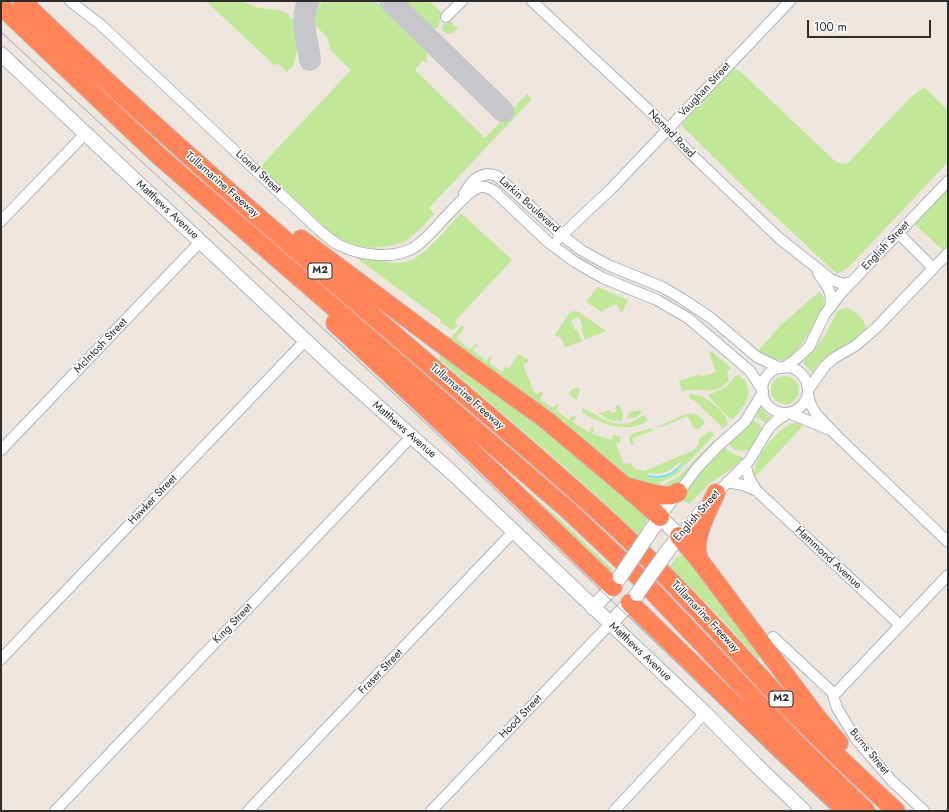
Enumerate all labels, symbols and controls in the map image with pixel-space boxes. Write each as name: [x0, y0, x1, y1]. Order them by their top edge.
scale bar: [809, 12, 933, 38]
text: 100 m: [814, 18, 847, 36]
street label: Vaughan Street: [676, 60, 734, 120]
street label: Nomad Road: [645, 107, 697, 161]
street label: Lionel Street: [233, 148, 283, 196]
street label: Tullamarine Freeway: [182, 149, 262, 221]
street label: Larkin Boulevard: [496, 174, 562, 236]
street label: Matthews Avenue: [133, 178, 201, 242]
street label: English Street: [859, 219, 913, 273]
road number: M2: [308, 263, 332, 279]
street label: McIntosh Street: [72, 316, 130, 376]
street label: Tullamarine Freeway: [427, 361, 507, 433]
street label: Matthews Avenue: [369, 399, 439, 461]
street label: Hawker Street: [126, 472, 180, 528]
street label: English Street: [671, 488, 723, 544]
street label: Hammond Avenue: [792, 524, 864, 592]
street label: Tullamarine Freeway: [668, 578, 742, 656]
street label: King Street: [211, 601, 255, 647]
street label: Matthews Avenue: [606, 620, 674, 684]
street label: Fraser Street: [356, 647, 406, 697]
road number: M2: [769, 691, 793, 707]
street label: Hood Street: [497, 692, 545, 742]
street label: Burns Street: [846, 726, 892, 778]

